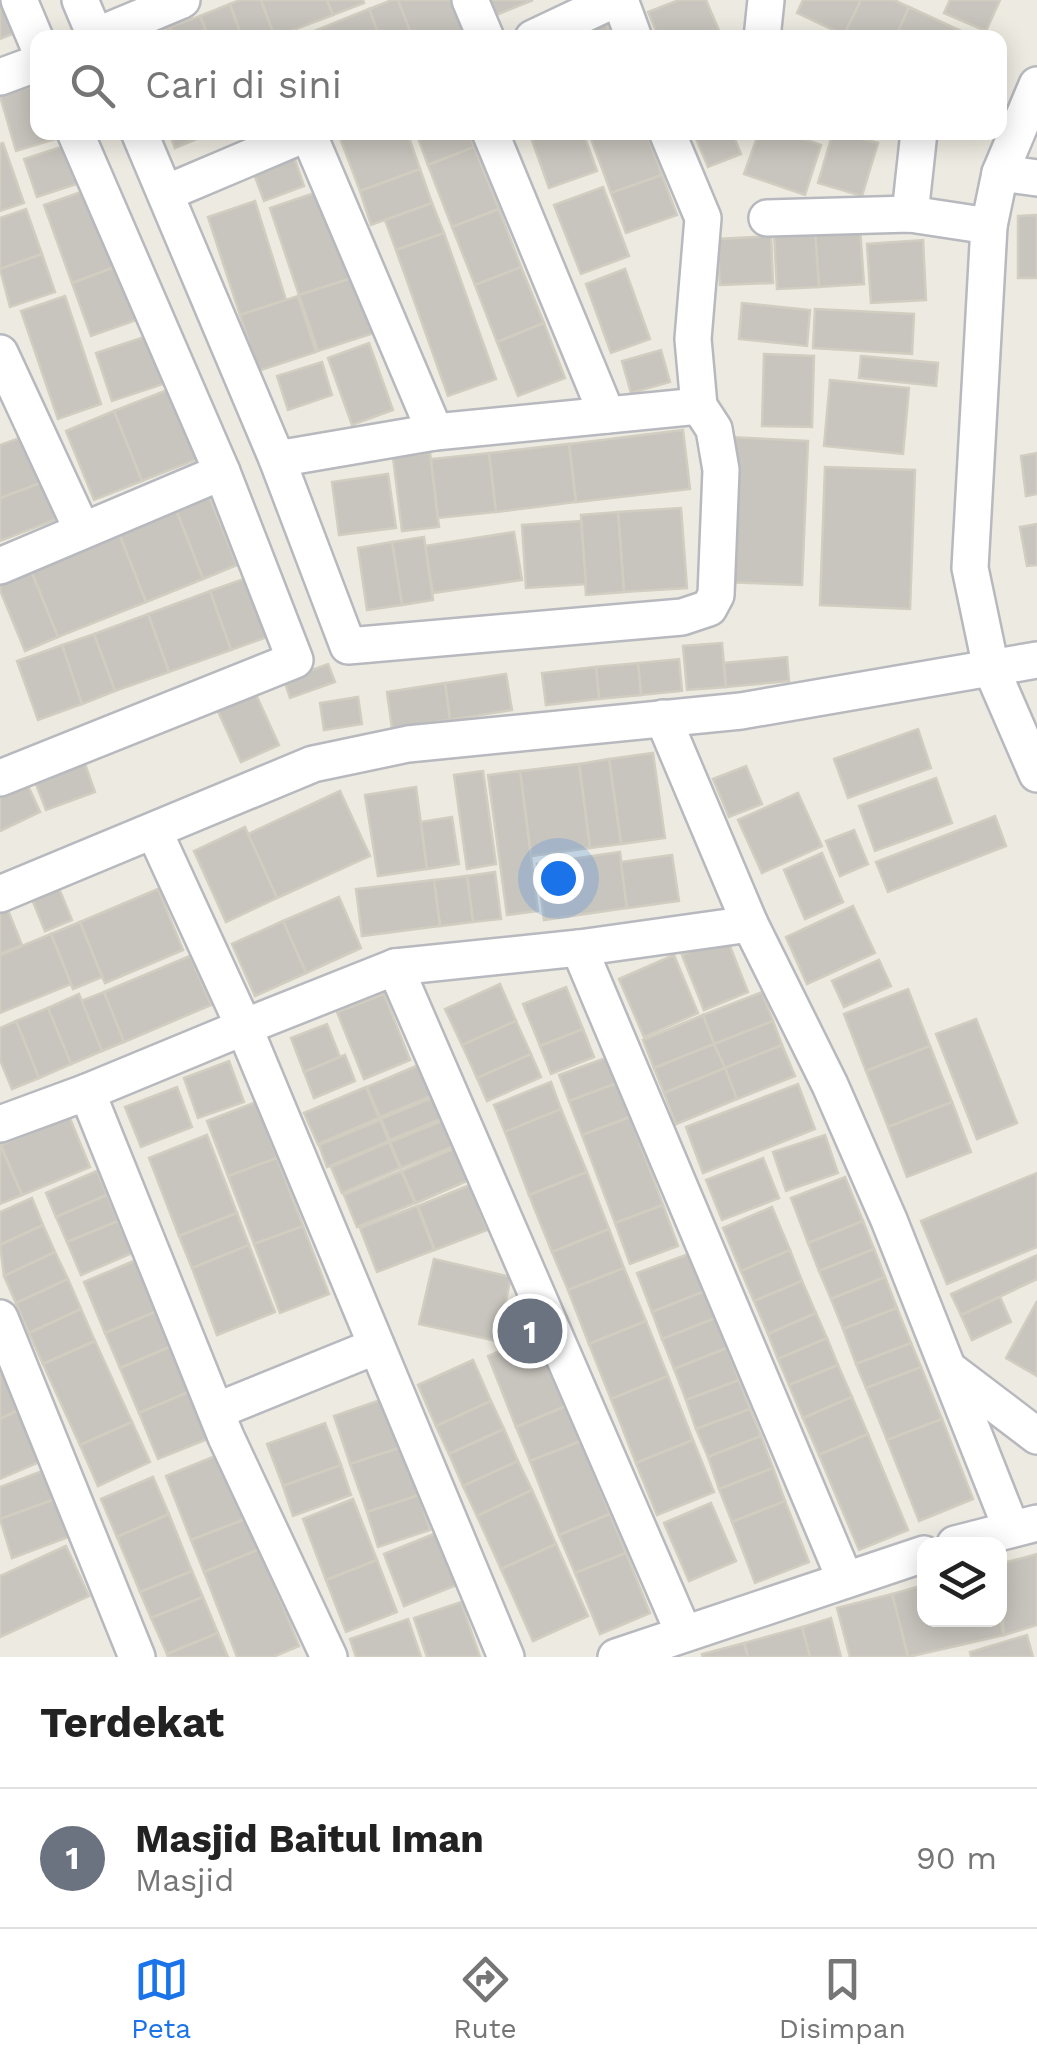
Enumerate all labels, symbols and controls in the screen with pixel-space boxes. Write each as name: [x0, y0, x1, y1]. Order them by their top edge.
search box: [30, 30, 1007, 140]
icon: search: [65, 58, 120, 113]
text: Cari di sini: [145, 63, 342, 107]
your location: [533, 853, 584, 904]
pin: 1: [498, 1294, 562, 1368]
map controls: [917, 1537, 1007, 1627]
button: layers: [917, 1537, 1007, 1627]
text: Terdekat: [40, 1698, 224, 1747]
text: Masjid Baitul Iman: [135, 1817, 484, 1861]
text: 1: [66, 1839, 79, 1877]
text: 90 m: [916, 1839, 997, 1877]
text: Masjid: [135, 1861, 234, 1899]
tab: Peta: [131, 1952, 191, 2045]
tab: Rute: [453, 1952, 517, 2045]
tab: Disimpan: [779, 1952, 906, 2045]

